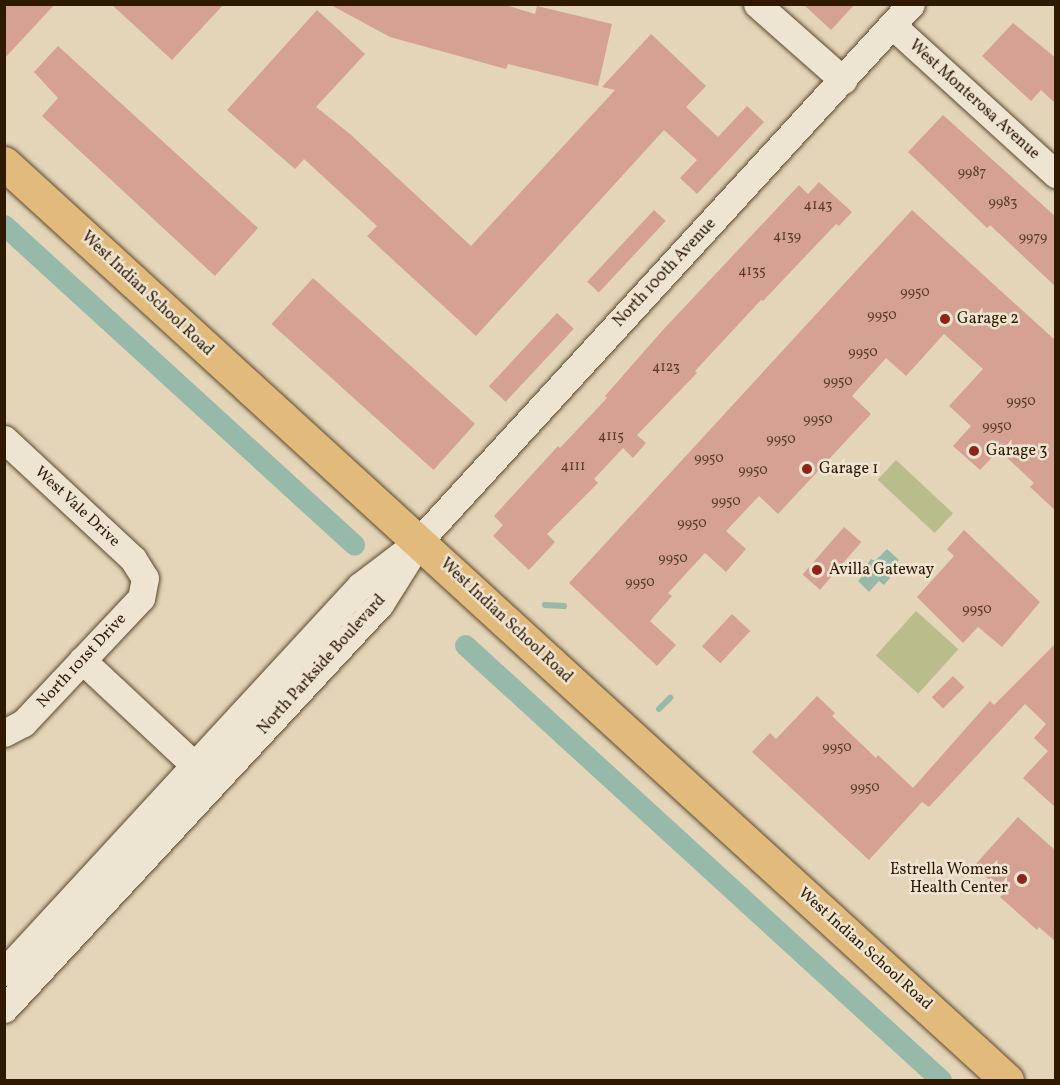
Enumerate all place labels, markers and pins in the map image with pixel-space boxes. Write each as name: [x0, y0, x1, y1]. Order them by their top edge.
place label: Garage 2: [957, 309, 1019, 329]
marker: Garage 2: [938, 312, 952, 326]
place label: Garage 3: [986, 441, 1048, 461]
marker: Garage 3: [967, 444, 981, 458]
place label: Garage 1: [819, 459, 879, 479]
marker: Garage 1: [800, 462, 814, 476]
place label: Avilla Gateway: [829, 560, 934, 580]
marker: Avilla Gateway: [810, 563, 824, 577]
place label: Estrella Womens Health Center: [889, 860, 1008, 898]
marker: Estrella Womens Health Center: [1013, 870, 1031, 888]

